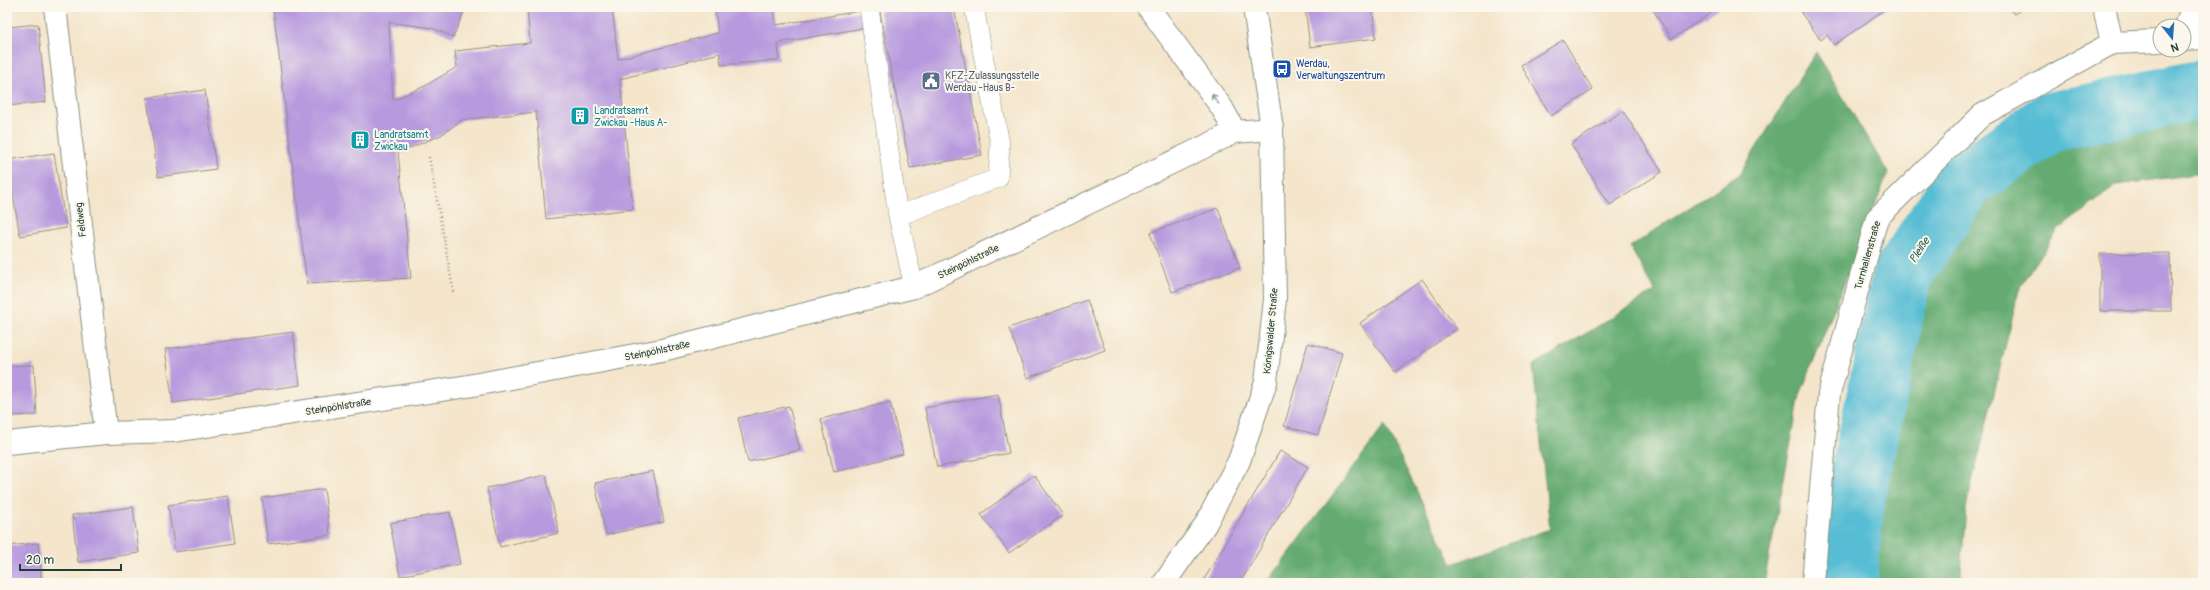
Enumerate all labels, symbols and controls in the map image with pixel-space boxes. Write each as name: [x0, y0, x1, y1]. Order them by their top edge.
north arrow: [2152, 18, 2192, 58]
text: N: [2169, 40, 2180, 55]
bus stop icon: Werdau, Verwaltungszentrum: [1271, 58, 1293, 80]
place label: Werdau, Verwaltungszentrum: [1296, 58, 1385, 82]
public building icon: KFZ-Zulassungsstelle Werdau -Haus B-: [920, 70, 942, 92]
place label: KFZ-Zulassungsstelle Werdau -Haus B-: [945, 70, 1039, 94]
one-way arrow: [1211, 93, 1219, 104]
building icon: Landratsamt Zwickau -Haus A-: [569, 105, 591, 127]
place label: Landratsamt Zwickau -Haus A-: [594, 105, 667, 129]
building icon: Landratsamt Zwickau: [349, 129, 371, 151]
place label: Landratsamt Zwickau: [374, 129, 429, 153]
street label: Feldweg: [73, 202, 89, 238]
street label: Turnhallenstraße: [1852, 219, 1884, 291]
water label: Pleiße: [1906, 234, 1933, 265]
street label: Steinpöhlstraße: [936, 242, 1001, 282]
street label: Königswalder Straße: [1261, 287, 1281, 375]
street label: Steinpöhlstraße: [623, 338, 691, 364]
street label: Steinpöhlstraße: [304, 396, 372, 418]
scale bar: [20, 546, 121, 572]
text: 20 m: [26, 553, 55, 568]

